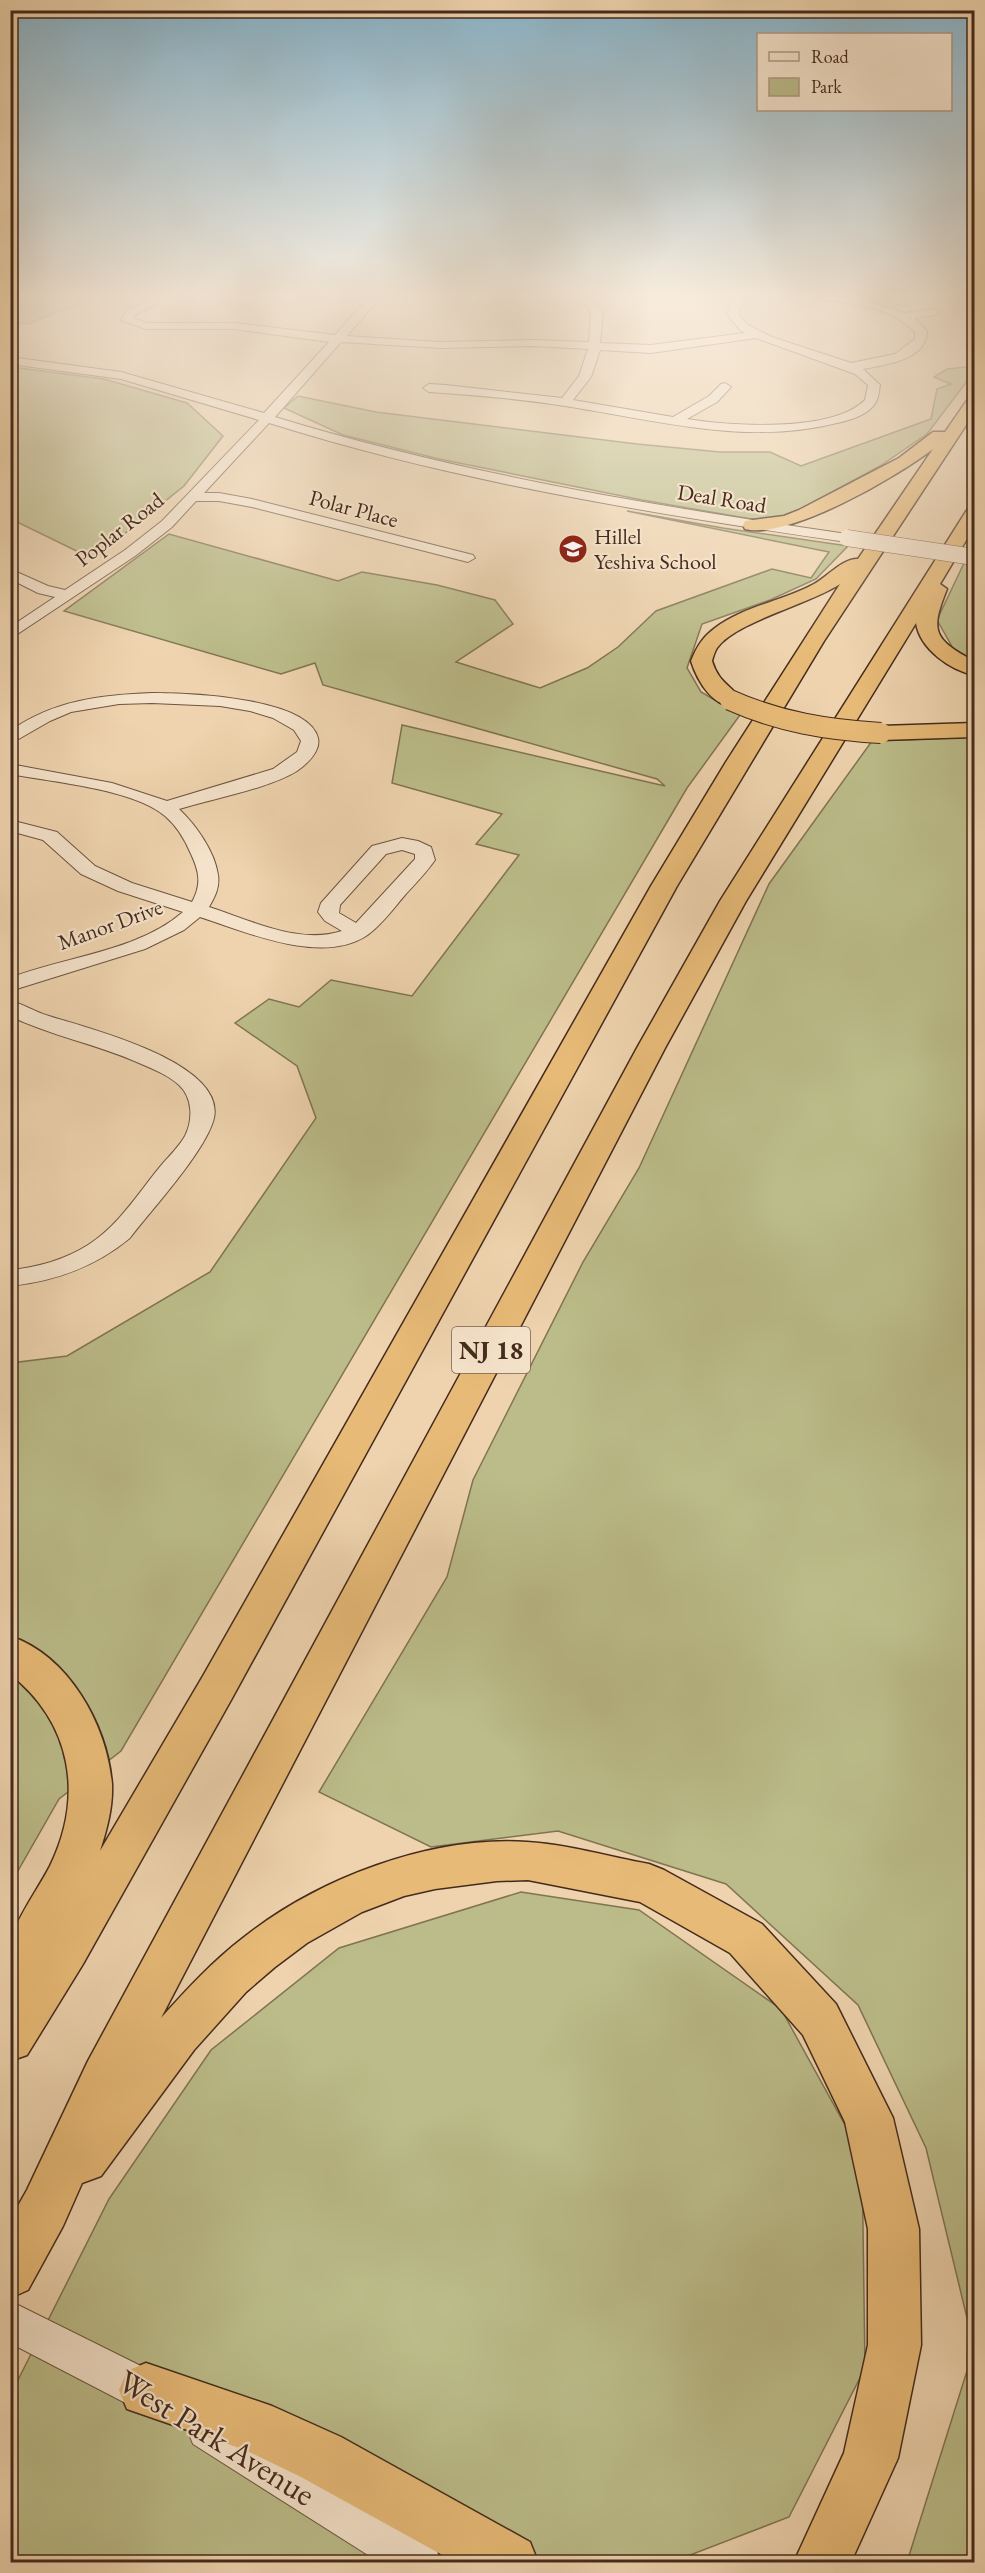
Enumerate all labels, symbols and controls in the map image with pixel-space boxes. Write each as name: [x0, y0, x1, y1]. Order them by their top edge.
legend: [757, 33, 952, 111]
text: Road: [811, 45, 850, 68]
text: Park: [811, 75, 842, 98]
street label: Deal Road: [675, 477, 769, 520]
street label: Polar Place: [306, 483, 402, 534]
street label: Poplar Road: [69, 485, 170, 573]
place label: Hillel Yeshiva School: [594, 522, 717, 576]
school or university icon: Hillel Yeshiva School: [557, 533, 589, 565]
street label: Manor Drive: [54, 892, 167, 957]
road number: NJ 18: [452, 1327, 530, 1373]
street label: West Park Avenue: [110, 2360, 324, 2515]

